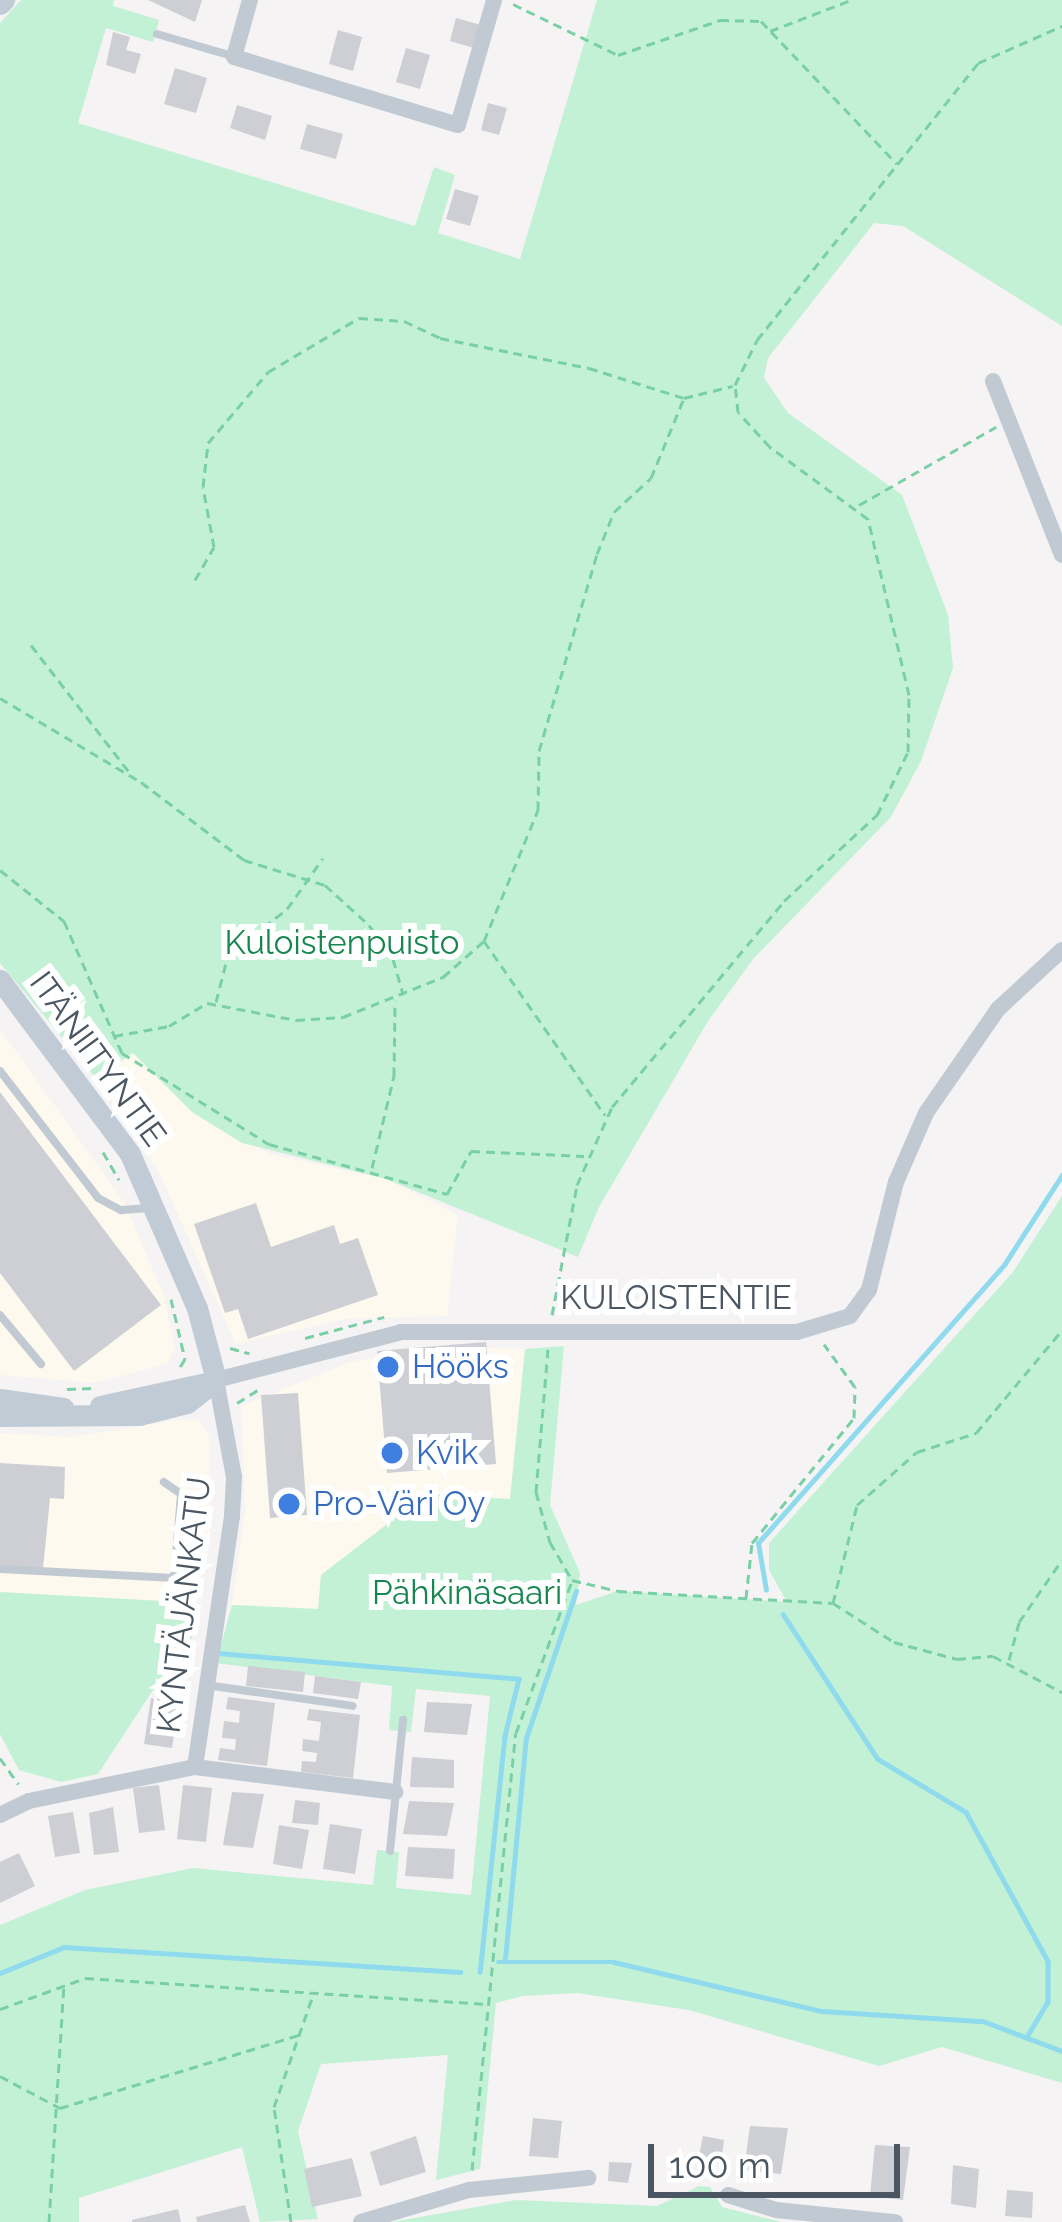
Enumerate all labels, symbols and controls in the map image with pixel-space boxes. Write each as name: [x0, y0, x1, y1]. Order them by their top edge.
park label: Kuloistenpuisto: [225, 923, 459, 963]
street label: ITÄNIITYNTIE: [22, 964, 174, 1154]
street label: KULOISTENTIE: [560, 1278, 792, 1318]
place label: Hööks: [412, 1347, 509, 1387]
marker: Hööks: [375, 1354, 401, 1380]
place label: Kvik: [416, 1433, 478, 1473]
marker: Kvik: [379, 1440, 405, 1466]
street label: KYNTÄJÄNKATU: [149, 1475, 219, 1735]
place label: Pro-Väri Oy: [313, 1484, 485, 1524]
marker: Pro-Väri Oy: [276, 1491, 302, 1517]
park label: Pähkinäsaari: [372, 1573, 562, 1613]
scale bar: [654, 2120, 906, 2194]
text: 100 m: [669, 2144, 771, 2186]

